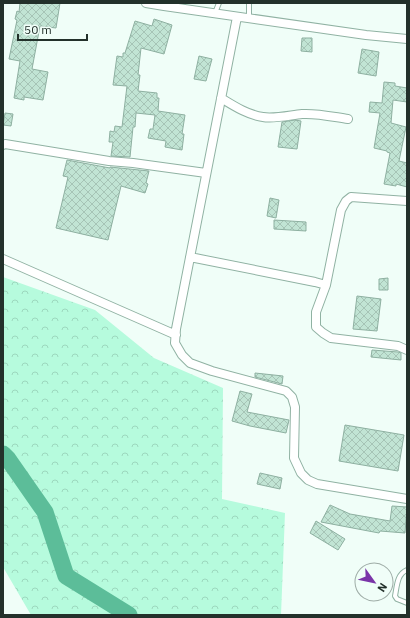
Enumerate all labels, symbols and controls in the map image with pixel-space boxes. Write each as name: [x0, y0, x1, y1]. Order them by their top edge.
scale bar: [18, 16, 87, 42]
text: 50 m: [24, 22, 52, 37]
north arrow: [354, 562, 394, 602]
text: N: [374, 580, 390, 595]

